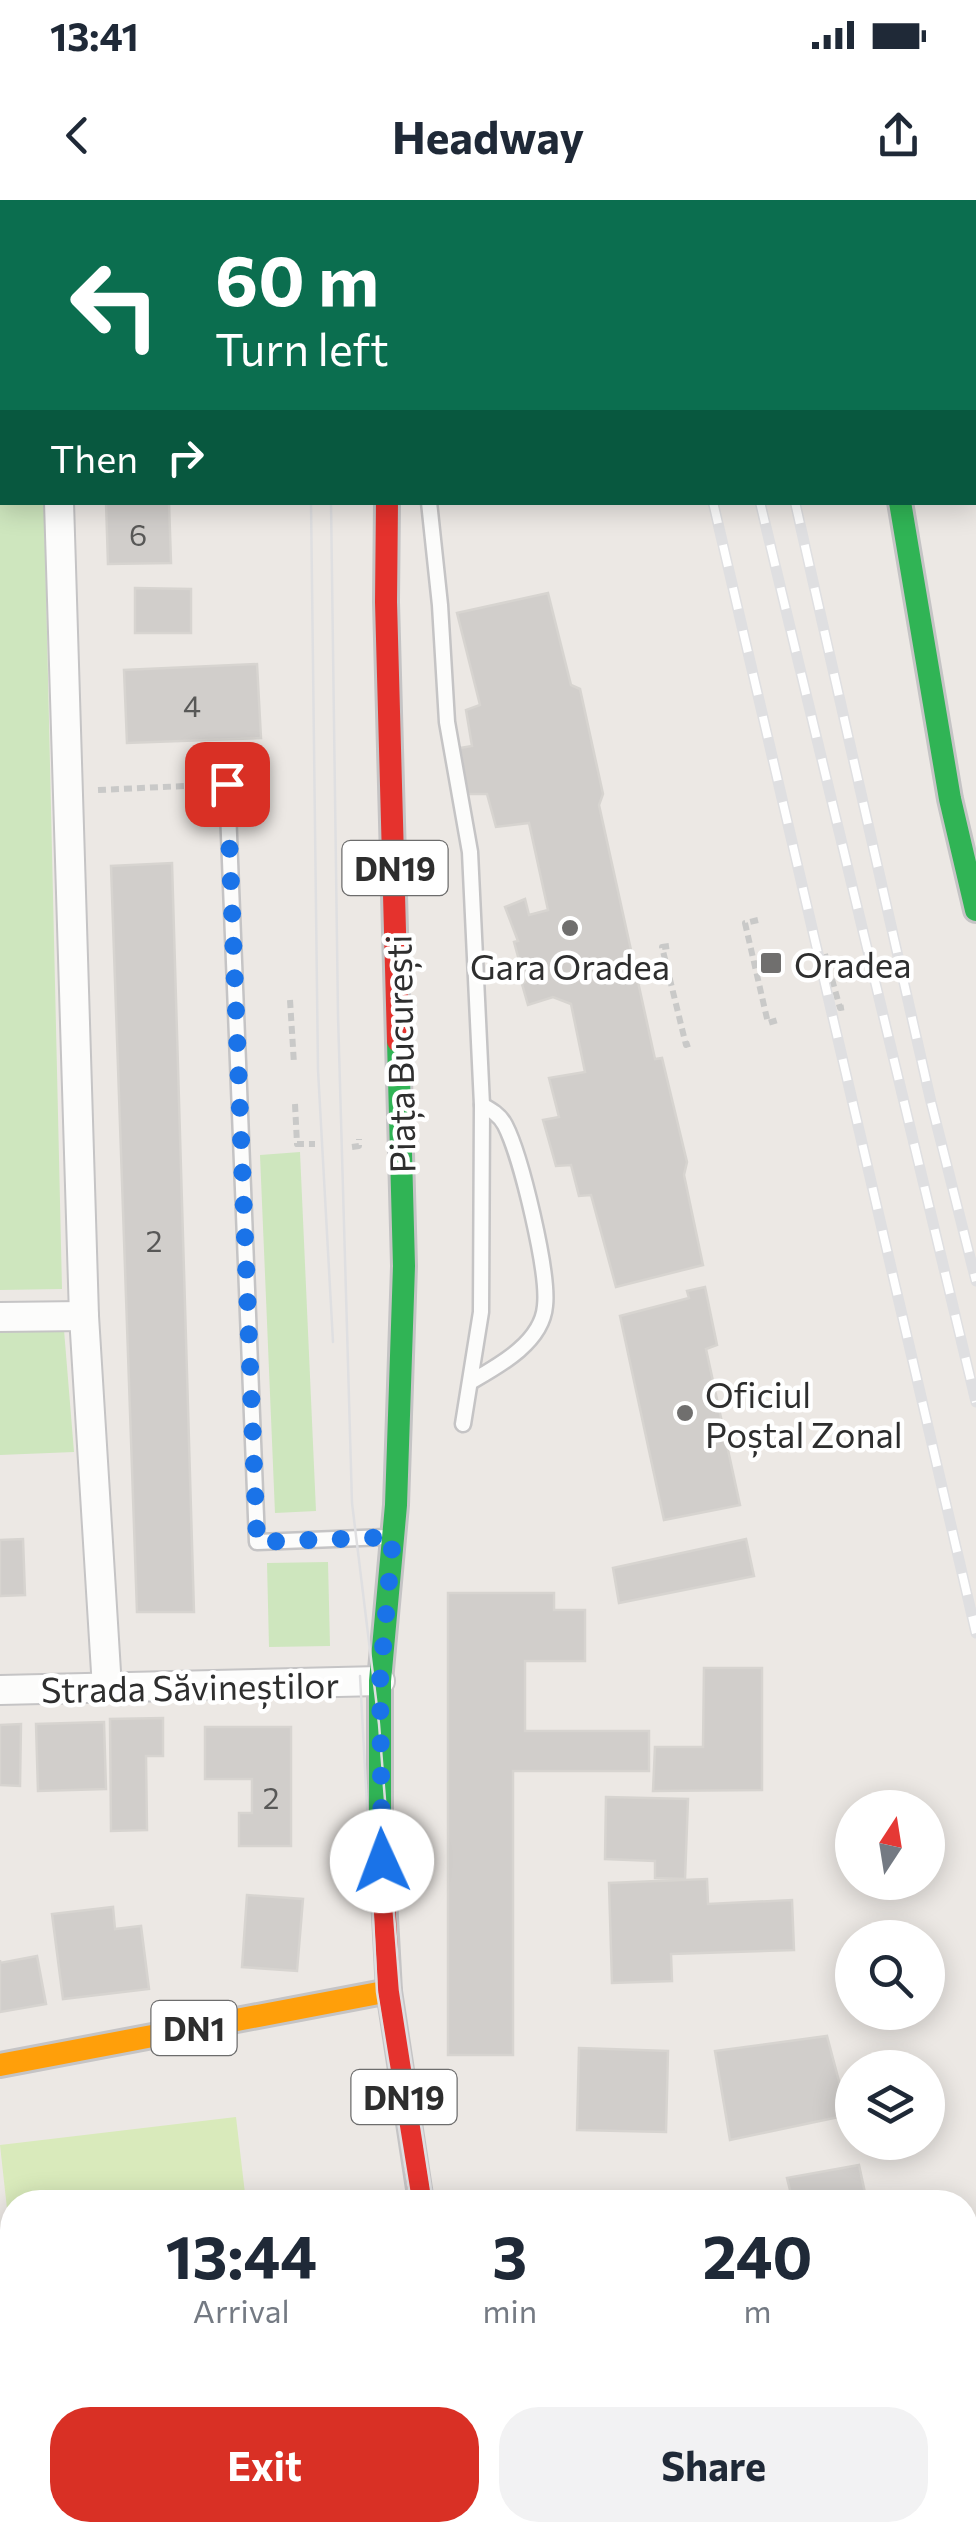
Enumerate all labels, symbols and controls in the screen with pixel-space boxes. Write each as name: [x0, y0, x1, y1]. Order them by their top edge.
text: 13:41: [50, 12, 139, 59]
icon: back: [50, 108, 105, 163]
text: Headway: [392, 108, 584, 163]
icon: share: [871, 108, 926, 163]
text: 60 m: [215, 235, 379, 320]
icon: left: [50, 240, 180, 370]
text: Turn left: [215, 320, 389, 375]
icon: right: [158, 430, 213, 485]
text: Then: [50, 434, 138, 481]
house number: 6: [129, 515, 147, 552]
house number: 4: [183, 686, 201, 723]
pin: [185, 742, 270, 827]
icon: arrive: [200, 757, 255, 812]
road number: DN19: [342, 841, 448, 895]
marker: Gara Oradea: [559, 917, 581, 939]
street label: Piața București: [375, 934, 426, 1174]
place label: Oradea: [794, 942, 912, 985]
place label: Gara Oradea: [470, 944, 670, 987]
marker: Oradea: [758, 950, 784, 976]
house number: 2: [146, 1221, 162, 1258]
place label: Oficiul Poștal Zonal: [705, 1372, 903, 1458]
marker: Oficiul Poștal Zonal: [674, 1402, 696, 1424]
street label: Strada Săvineștilor: [40, 1662, 340, 1713]
house number: 2: [263, 1778, 279, 1815]
north arrow: [835, 1790, 945, 1900]
map controls: [835, 1790, 945, 2160]
position arrow: [330, 1809, 434, 1913]
button: search: [835, 1920, 945, 2030]
road number: DN1: [152, 2001, 236, 2055]
button: layers: [835, 2050, 945, 2160]
road number: DN19: [352, 2070, 456, 2124]
text: 13:44: [165, 2218, 317, 2291]
text: 3: [492, 2218, 527, 2291]
text: 240: [702, 2218, 812, 2291]
text: Arrival: [193, 2290, 290, 2330]
text: min: [483, 2290, 537, 2330]
text: m: [744, 2290, 771, 2330]
button: Exit: [50, 2407, 479, 2522]
button: Share: [499, 2407, 928, 2522]

